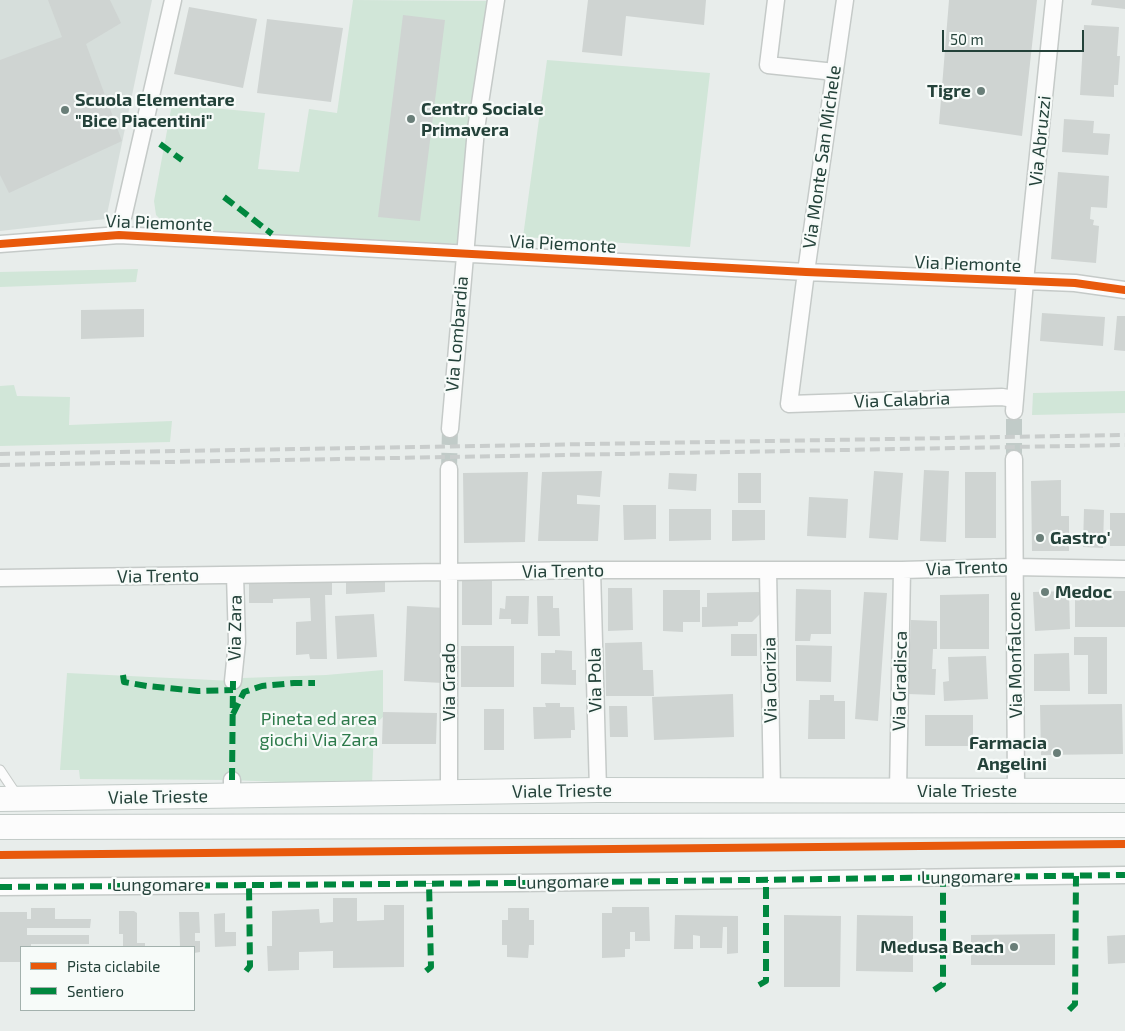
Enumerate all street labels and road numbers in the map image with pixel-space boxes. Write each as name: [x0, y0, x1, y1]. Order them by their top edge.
street label: Via Monte San Michele: [798, 64, 846, 250]
street label: Via Abruzzi: [1024, 95, 1056, 187]
street label: Via Piemonte: [105, 210, 213, 236]
street label: Via Piemonte: [509, 230, 617, 258]
street label: Via Piemonte: [914, 251, 1022, 277]
street label: Via Lombardia: [441, 275, 473, 393]
street label: Via Calabria: [853, 388, 951, 412]
street label: Via Trento: [926, 556, 1008, 580]
street label: Via Trento: [522, 559, 604, 583]
street label: Via Trento: [117, 564, 199, 588]
street label: Via Monfalcone: [1003, 591, 1027, 719]
street label: Via Zara: [224, 595, 246, 661]
street label: Via Gradisca: [888, 631, 912, 731]
street label: Via Gorizia: [758, 637, 782, 723]
street label: Via Grado: [438, 643, 460, 721]
street label: Via Pola: [584, 647, 606, 713]
street label: Viale Trieste: [512, 779, 612, 803]
street label: Viale Trieste: [917, 780, 1017, 802]
street label: Viale Trieste: [108, 785, 208, 809]
street label: Lungomare: [921, 865, 1013, 889]
street label: Lungomare: [517, 870, 609, 894]
street label: Lungomare: [112, 874, 204, 896]

